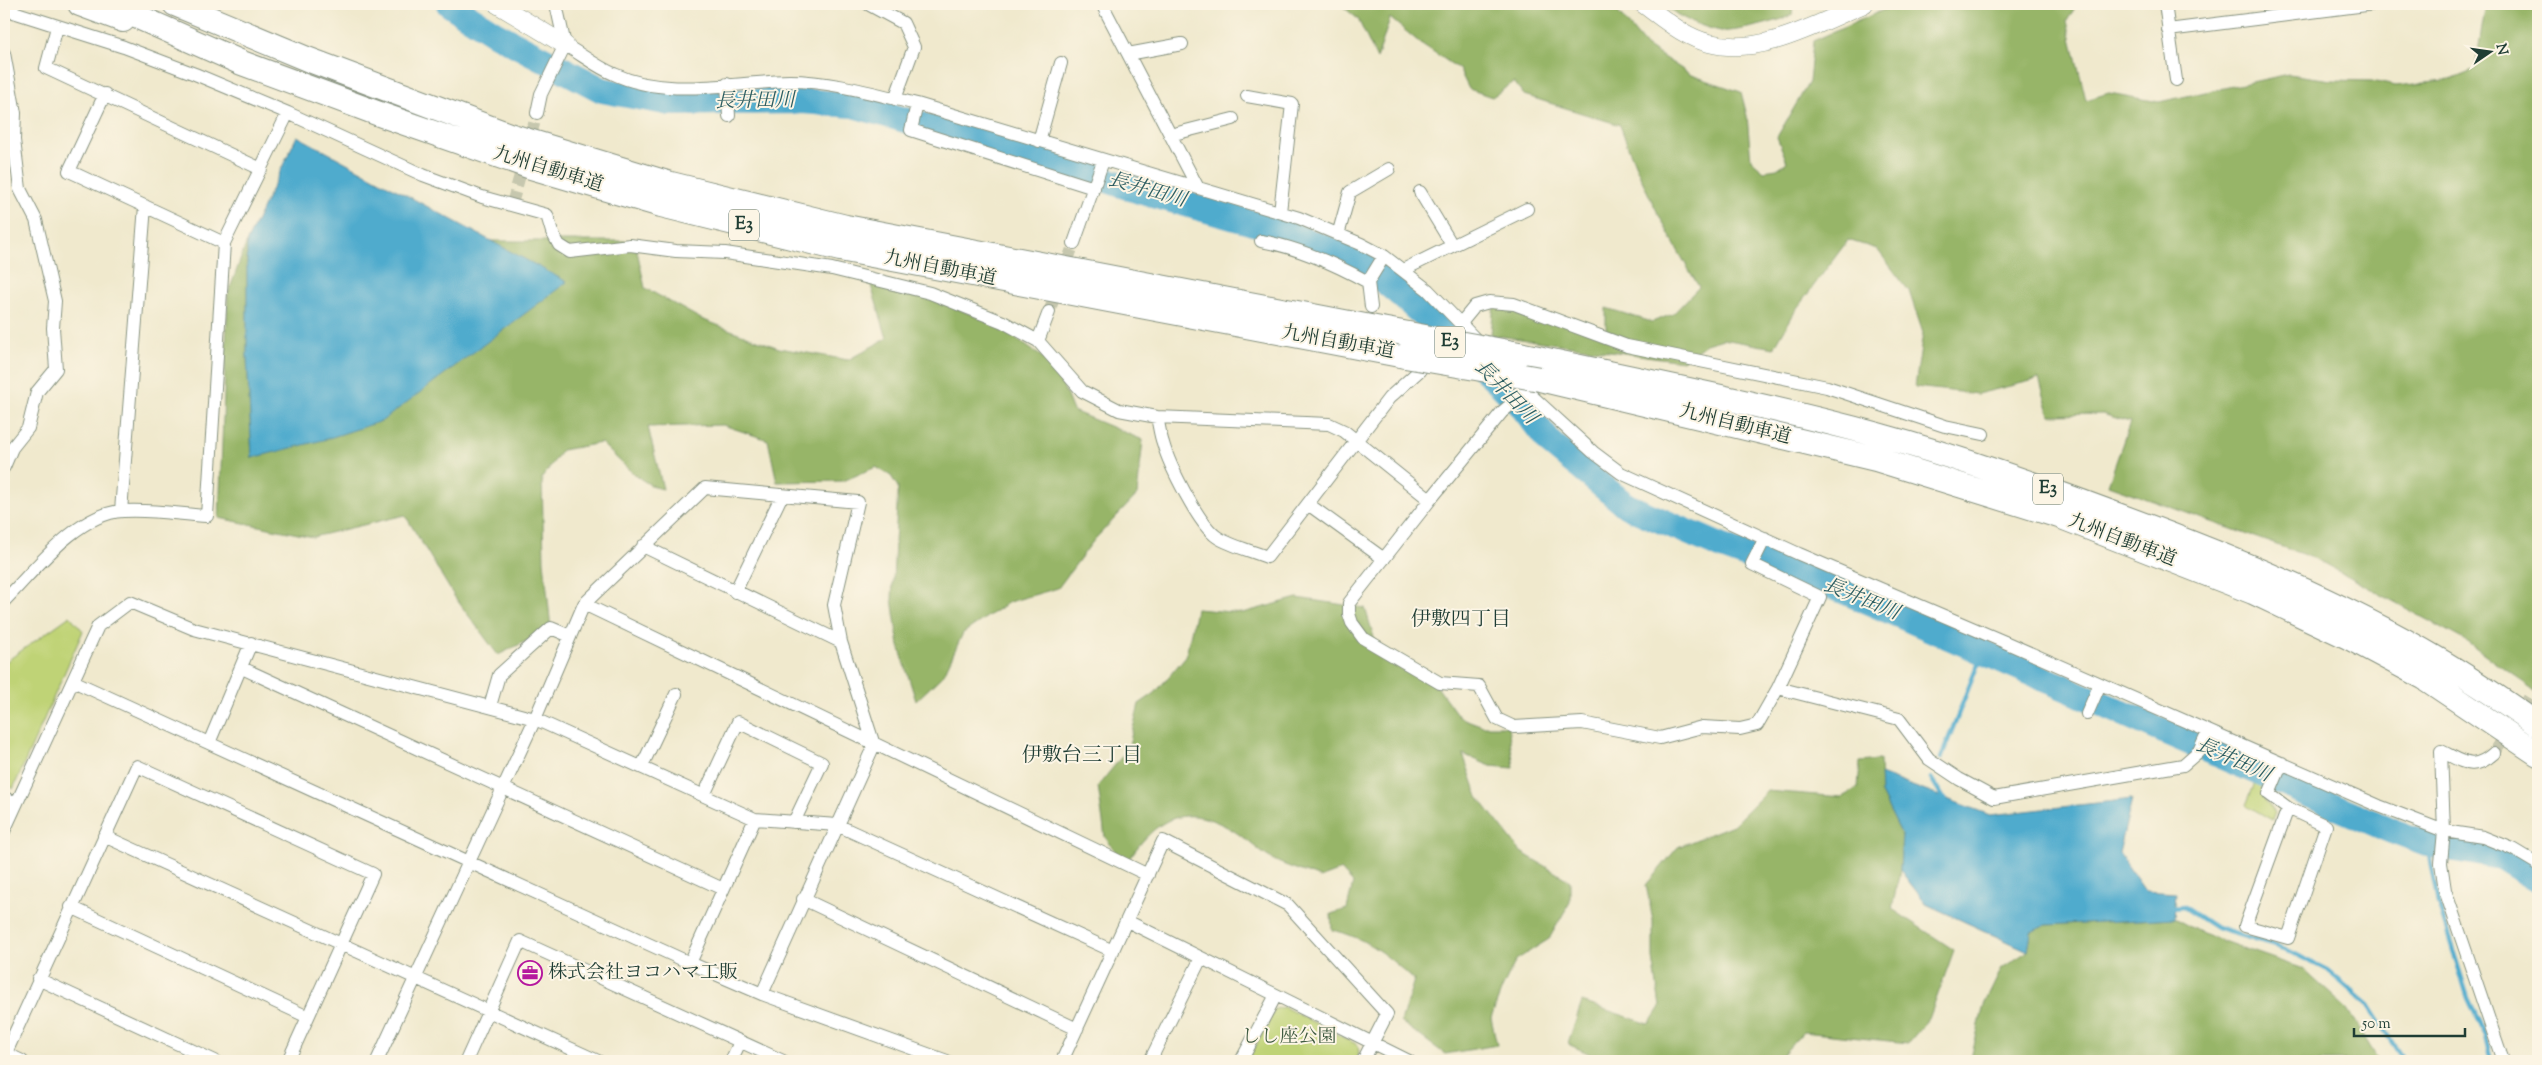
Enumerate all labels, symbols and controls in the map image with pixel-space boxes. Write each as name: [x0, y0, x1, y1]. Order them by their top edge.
north arrow: [2464, 28, 2514, 78]
text: N: [2490, 42, 2512, 57]
water label: 長井田川: [715, 87, 797, 117]
street label: 九州自動車道: [490, 140, 606, 200]
water label: 長井田川: [1105, 166, 1191, 217]
road number: E3: [729, 210, 759, 240]
street label: 九州自動車道: [881, 245, 999, 293]
street label: 九州自動車道: [1280, 320, 1396, 366]
road number: E3: [1435, 327, 1465, 358]
water label: 長井田川: [1467, 354, 1545, 433]
street label: 九州自動車道: [1676, 398, 1794, 452]
road number: E3: [2033, 474, 2063, 504]
street label: 九州自動車道: [2064, 508, 2180, 574]
water label: 長井田川: [1818, 572, 1905, 629]
district label: 伊敷四丁目: [1411, 606, 1511, 635]
water label: 長井田川: [2191, 731, 2277, 791]
district label: 伊敷台三丁目: [1022, 742, 1142, 771]
office icon: 株式会社ヨコハマ工販: [517, 960, 543, 986]
place label: 株式会社ヨコハマ工販: [548, 960, 738, 987]
scale bar: [2354, 1005, 2466, 1037]
text: 50 m: [2361, 1014, 2391, 1035]
park label: しし座公園: [1241, 1024, 1337, 1051]

